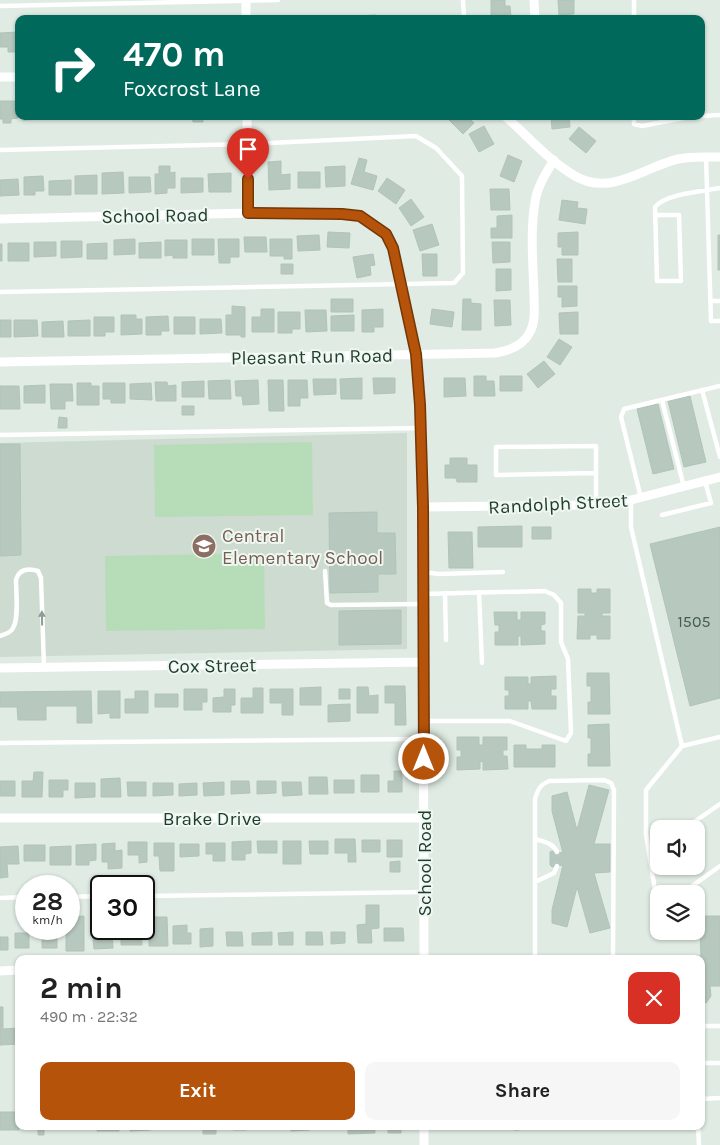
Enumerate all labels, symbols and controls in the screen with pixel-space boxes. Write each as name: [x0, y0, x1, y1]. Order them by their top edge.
text: 470 m: [123, 34, 225, 75]
icon: right: [40, 35, 105, 100]
text: Foxcrost Lane: [123, 76, 261, 102]
pin: [227, 128, 269, 179]
icon: arrive: [234, 135, 262, 163]
street label: School Road: [101, 204, 209, 228]
street label: Pleasant Run Road: [231, 345, 393, 369]
street label: Randolph Street: [488, 489, 628, 519]
place label: Central Elementary School: [222, 525, 383, 569]
school or university icon: Central Elementary School: [191, 533, 217, 559]
one-way arrow: [38, 610, 46, 626]
house number: 1505: [678, 612, 710, 631]
street label: Cox Street: [168, 654, 256, 678]
position arrow: [397, 732, 449, 784]
street label: Brake Drive: [163, 808, 261, 830]
street label: School Road: [414, 809, 436, 917]
map controls: [650, 820, 705, 940]
button: sound: [650, 820, 705, 875]
speed limit sign: 30: [90, 875, 155, 940]
button: layers: [650, 885, 705, 940]
text: 28: [32, 887, 63, 916]
text: km/h: [32, 913, 63, 927]
text: 2 min: [40, 970, 123, 1006]
button: close: [628, 972, 680, 1024]
text: 490 m · 22:32: [40, 1007, 138, 1026]
button: Exit: [40, 1062, 355, 1120]
button: Share: [365, 1062, 680, 1120]

